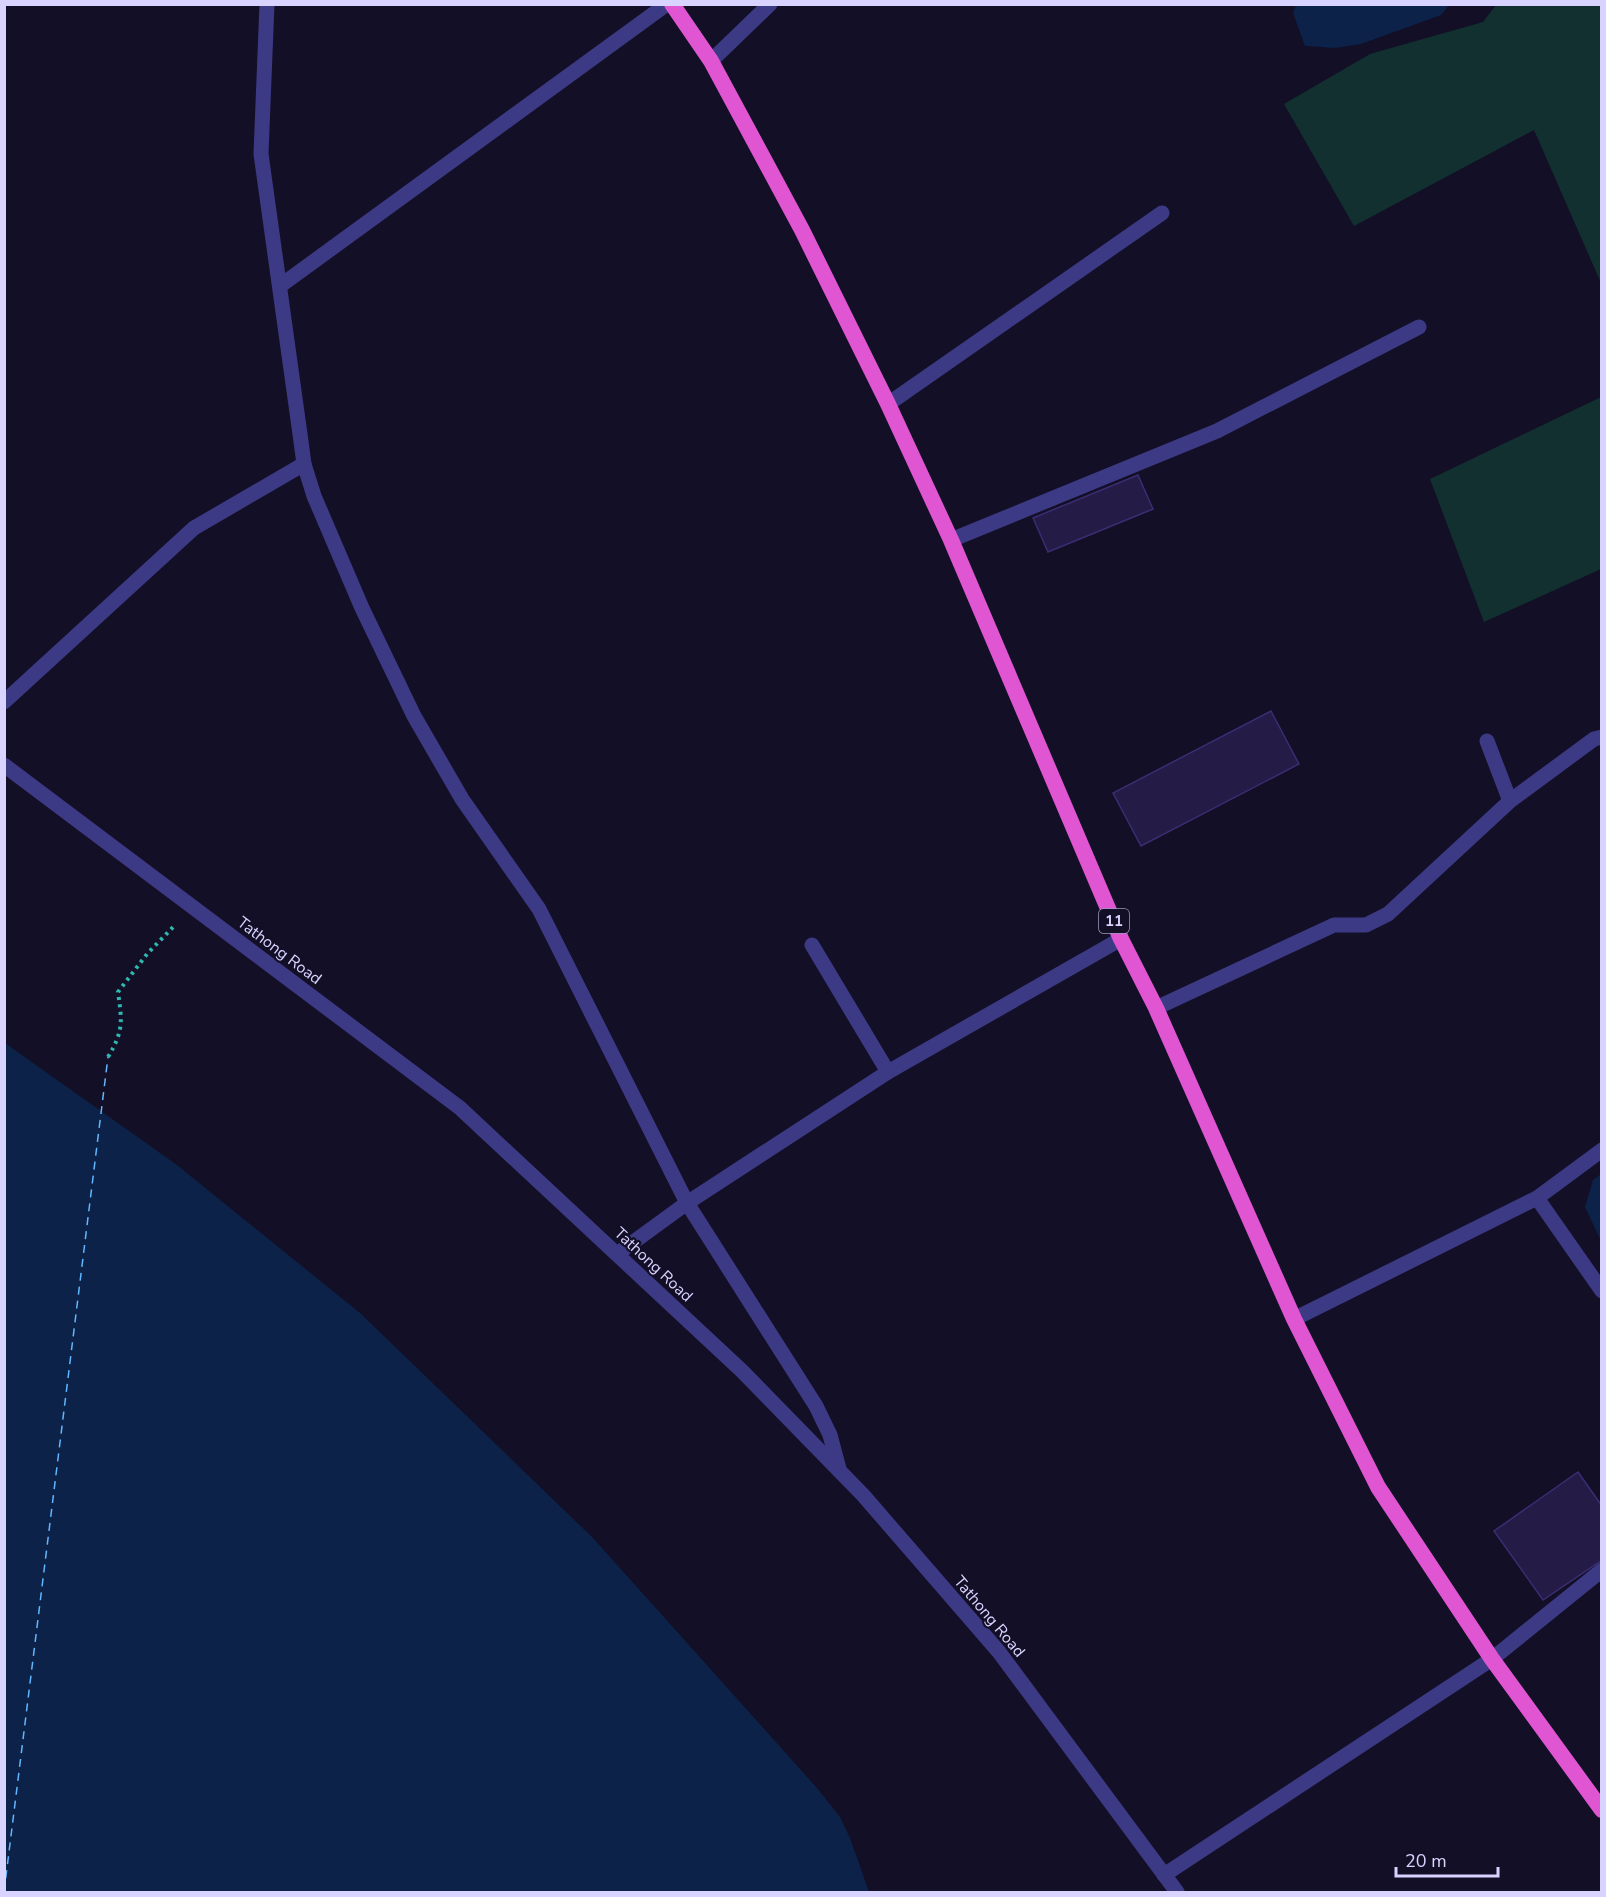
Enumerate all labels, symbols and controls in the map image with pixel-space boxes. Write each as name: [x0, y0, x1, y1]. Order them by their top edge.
road number: 11: [1099, 909, 1129, 933]
street label: Tathong Road: [233, 912, 326, 990]
street label: Tathong Road: [609, 1222, 697, 1307]
street label: Tathong Road: [949, 1571, 1030, 1662]
scale bar: [1396, 1840, 1498, 1878]
text: 20 m: [1405, 1849, 1447, 1873]

